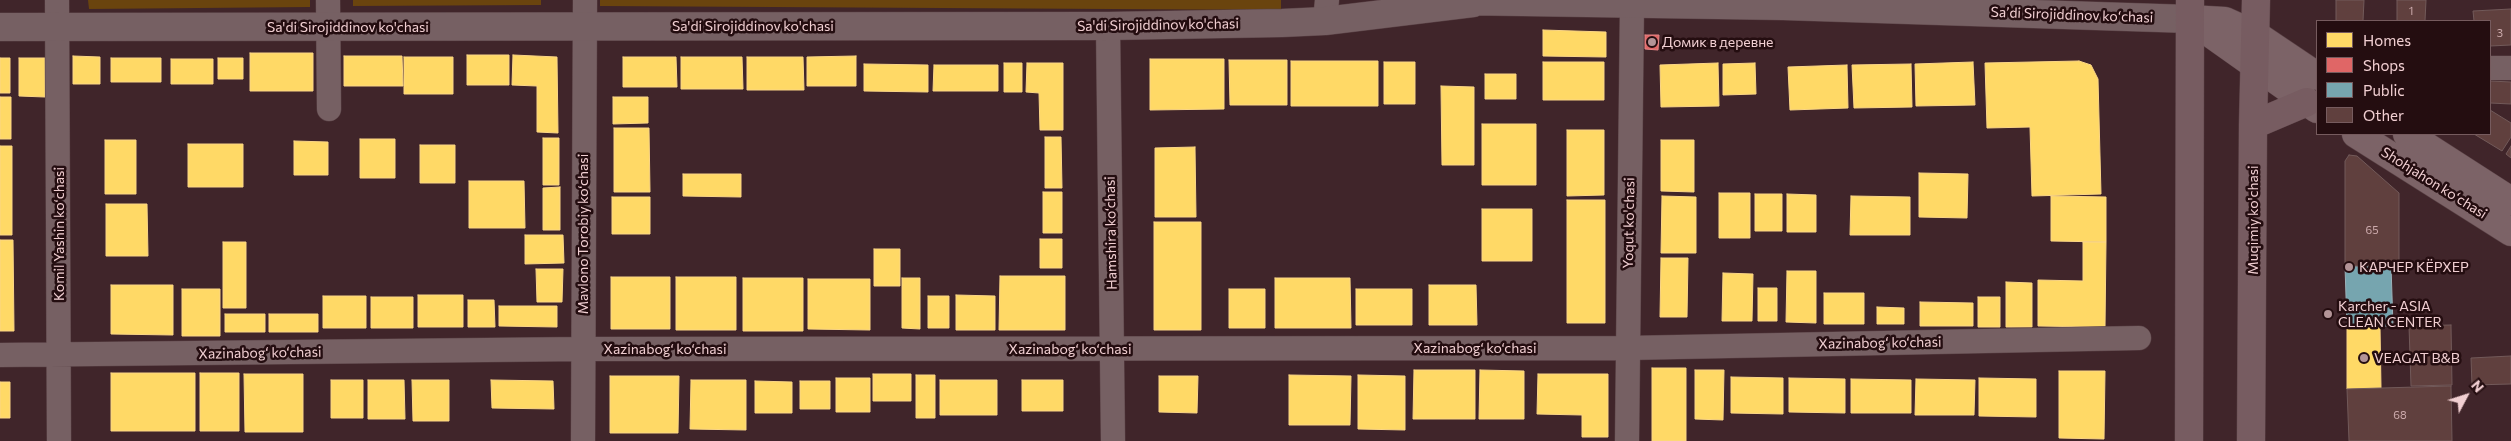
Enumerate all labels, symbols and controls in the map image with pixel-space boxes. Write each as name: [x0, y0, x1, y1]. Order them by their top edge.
street label: Saʼdi Sirojiddinov koʻchasi: [1990, 4, 2154, 26]
house number: 1: [2409, 4, 2413, 18]
street label: Sa'di Sirojiddinov ko'chasi: [1077, 15, 1239, 35]
street label: Sa'di Sirojiddinov ko'chasi: [672, 18, 834, 34]
street label: Sa'di Sirojiddinov ko'chasi: [267, 19, 429, 35]
legend: [2316, 20, 2491, 135]
house number: 3: [2497, 26, 2503, 40]
text: Homes: [2363, 31, 2411, 49]
place label: Домик в деревне: [1662, 34, 1774, 50]
marker: Домик в деревне: [1646, 36, 1658, 48]
text: Shops: [2363, 56, 2405, 74]
text: Public: [2363, 81, 2405, 99]
text: Other: [2363, 106, 2404, 124]
street label: Shohjahon koʻchasi: [2378, 144, 2490, 222]
street label: Mavlono Torobiy ko‘chasi: [575, 154, 591, 314]
street label: Muqimiy ko'chasi: [2245, 165, 2261, 275]
street label: Komil Yashin koʻchasi: [51, 167, 67, 301]
street label: Hamshira ko‘chasi: [1102, 176, 1120, 290]
street label: Yoqut ko'chasi: [1620, 177, 1638, 269]
house number: 65: [2366, 223, 2378, 237]
place label: КАРЧЕР КЁРХЕР: [2359, 259, 2469, 275]
marker: КАРЧЕР КЁРХЕР: [2343, 261, 2355, 273]
place label: Karcher - ASIA CLEAN CENTER: [2338, 298, 2442, 331]
marker: Karcher - ASIA CLEAN CENTER: [2322, 308, 2334, 320]
street label: Xazinabog‘ ko‘chasi: [1818, 334, 1942, 352]
street label: Xazinabog‘ ko‘chasi: [1413, 340, 1537, 356]
street label: Xazinabog‘ ko‘chasi: [603, 341, 727, 357]
street label: Xazinabog‘ ko‘chasi: [1008, 341, 1132, 357]
street label: Xazinabog‘ ko‘chasi: [198, 344, 322, 362]
place label: VEAGAT B&B: [2374, 350, 2460, 366]
marker: VEAGAT B&B: [2358, 352, 2370, 364]
north arrow: [2441, 371, 2491, 421]
text: N: [2468, 377, 2488, 396]
house number: 68: [2393, 408, 2407, 422]

